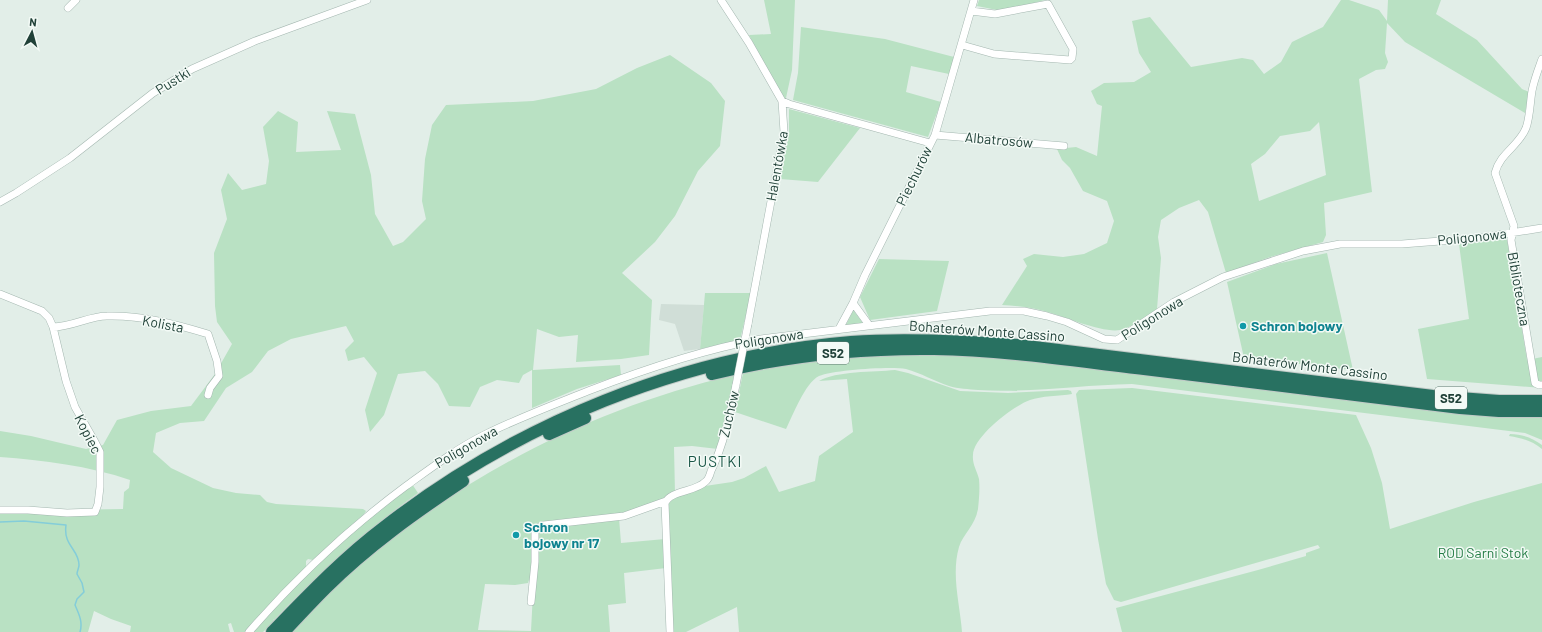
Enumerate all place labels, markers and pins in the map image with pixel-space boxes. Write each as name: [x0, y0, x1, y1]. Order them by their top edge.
place label: Schron bojowy: [1251, 317, 1343, 334]
marker: Schron bojowy: [1238, 321, 1248, 331]
place label: Schron bojowy nr 17: [524, 518, 599, 551]
marker: Schron bojowy nr 17: [511, 530, 521, 540]

